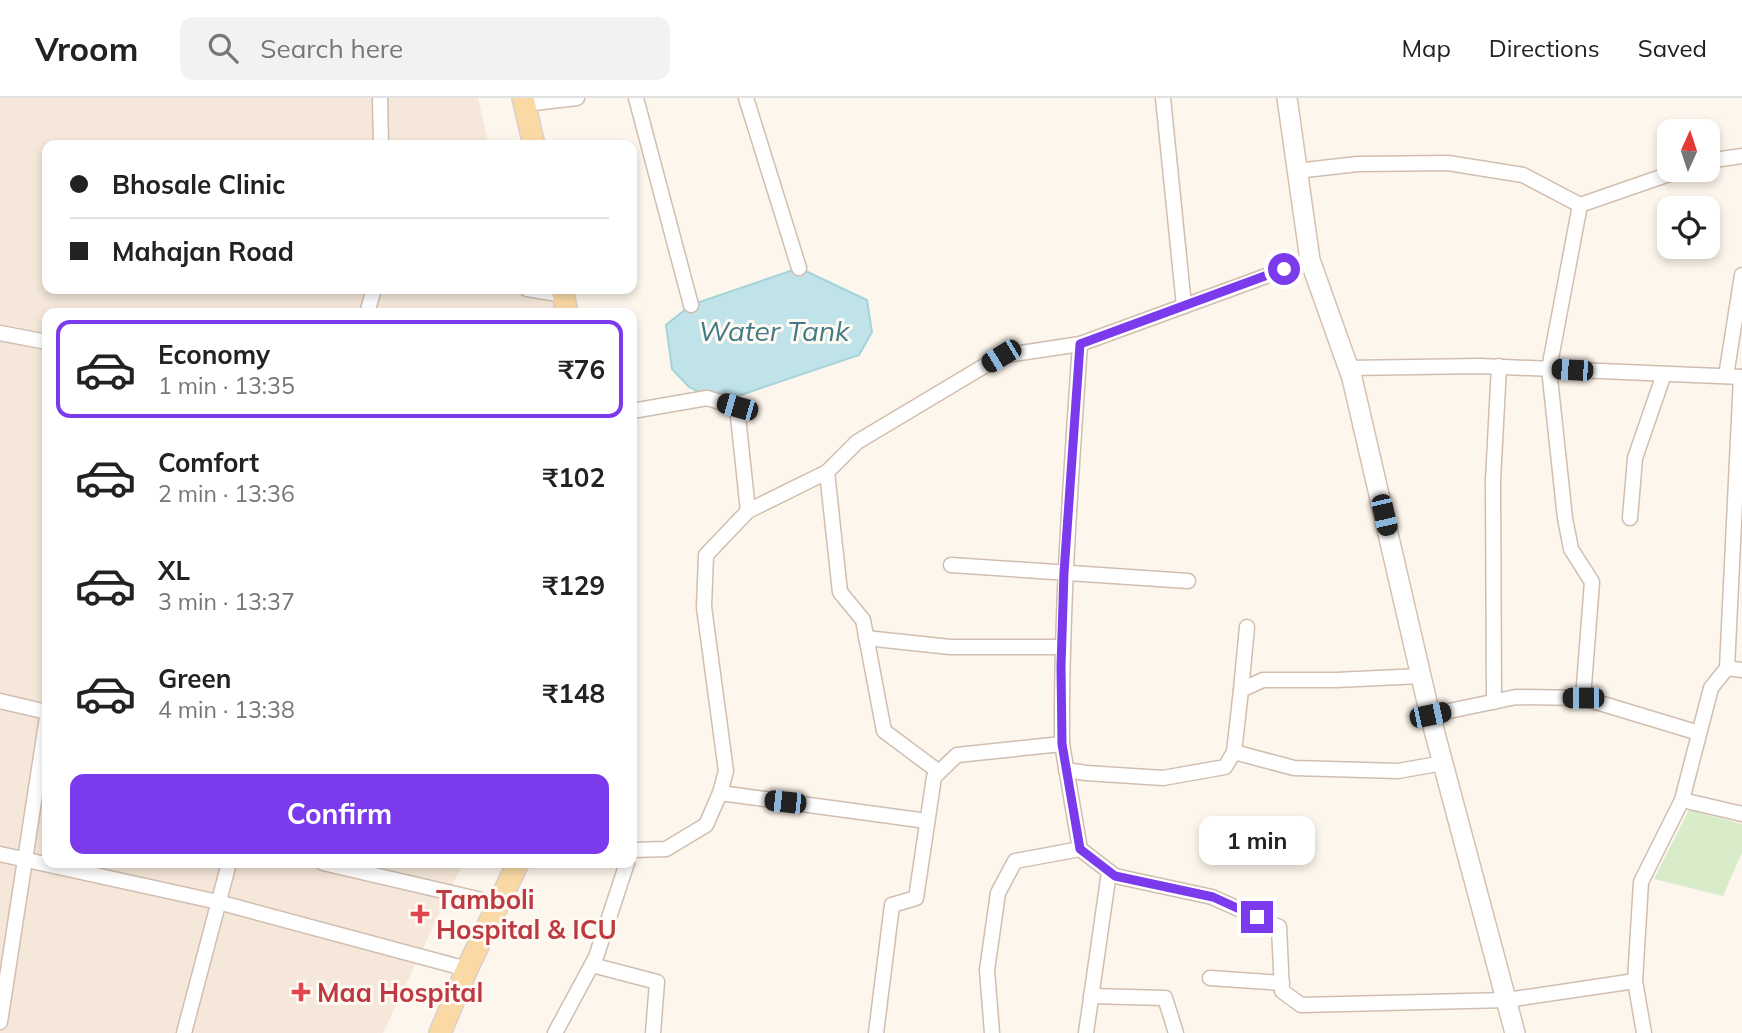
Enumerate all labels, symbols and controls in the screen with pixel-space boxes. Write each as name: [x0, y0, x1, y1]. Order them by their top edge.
search box: [180, 17, 670, 80]
text: Vroom: [35, 28, 138, 69]
icon: search: [204, 29, 242, 67]
text: Search here: [260, 32, 403, 65]
text: Map: [1401, 33, 1451, 63]
text: Directions: [1489, 33, 1600, 63]
text: Saved: [1638, 33, 1707, 63]
north arrow: [1657, 119, 1720, 182]
map controls: [1657, 119, 1720, 259]
text: Bhosale Clinic: [112, 168, 285, 201]
button: locate: [1657, 196, 1720, 259]
text: Mahajan Road: [112, 235, 294, 268]
route start: [1268, 253, 1300, 285]
water label: Water Tank: [698, 313, 851, 348]
car: [978, 336, 1025, 376]
icon: car: [74, 338, 137, 401]
text: Economy: [158, 338, 270, 371]
text: ₹76: [558, 353, 605, 386]
car: [1551, 358, 1594, 382]
text: 1 min · 13:35: [158, 371, 295, 400]
car: [714, 391, 761, 423]
icon: car: [74, 446, 137, 509]
text: Comfort: [158, 446, 259, 479]
text: ₹102: [543, 461, 605, 494]
text: 2 min · 13:36: [158, 479, 295, 508]
car: [1370, 492, 1399, 538]
icon: car: [74, 554, 137, 617]
text: XL: [158, 554, 190, 587]
text: ₹129: [543, 569, 605, 602]
text: 3 min · 13:37: [158, 587, 295, 616]
icon: car: [74, 662, 137, 725]
text: Green: [158, 662, 231, 695]
text: ₹148: [543, 677, 605, 710]
car: [1563, 688, 1605, 709]
text: 4 min · 13:38: [158, 695, 295, 724]
car: [1408, 700, 1453, 730]
button: Confirm: [70, 774, 609, 854]
car: [764, 789, 807, 815]
callout: 1 min: [1199, 816, 1315, 864]
text: 1 min: [1227, 826, 1287, 855]
place label: Tamboli Hospital & ICU: [436, 883, 617, 946]
route end: [1241, 901, 1273, 933]
marker: Tamboli Hospital & ICU: [410, 904, 430, 924]
place label: Maa Hospital: [317, 976, 483, 1009]
marker: Maa Hospital: [291, 982, 311, 1002]

